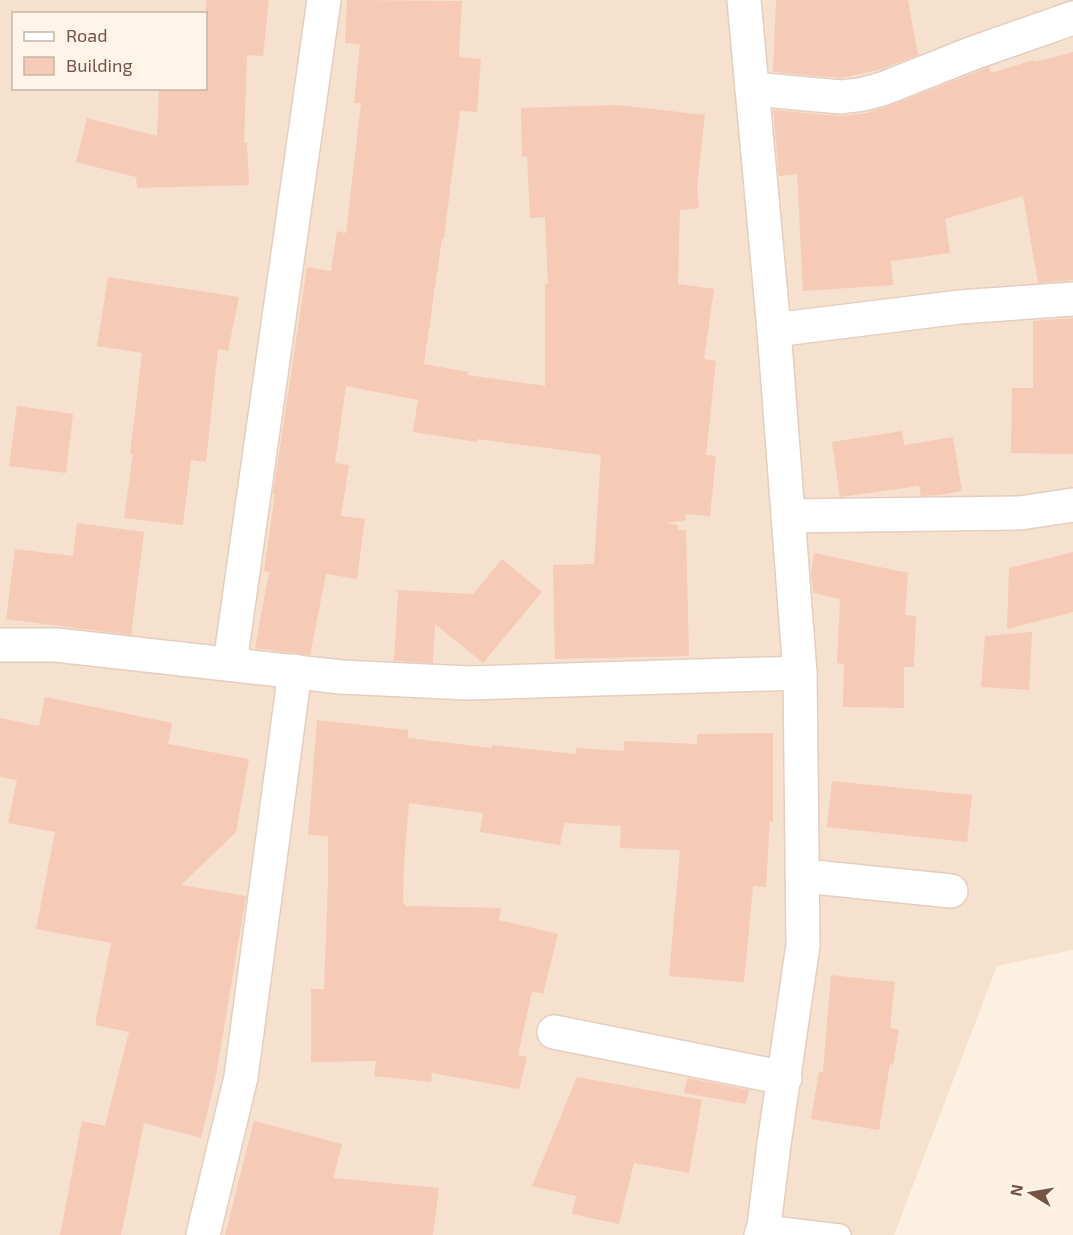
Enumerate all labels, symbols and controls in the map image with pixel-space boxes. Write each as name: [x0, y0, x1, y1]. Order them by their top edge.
legend: [12, 12, 207, 90]
text: Road: [66, 24, 107, 46]
text: Building: [66, 54, 133, 76]
north arrow: [1001, 1163, 1061, 1223]
text: N: [1005, 1183, 1026, 1198]

